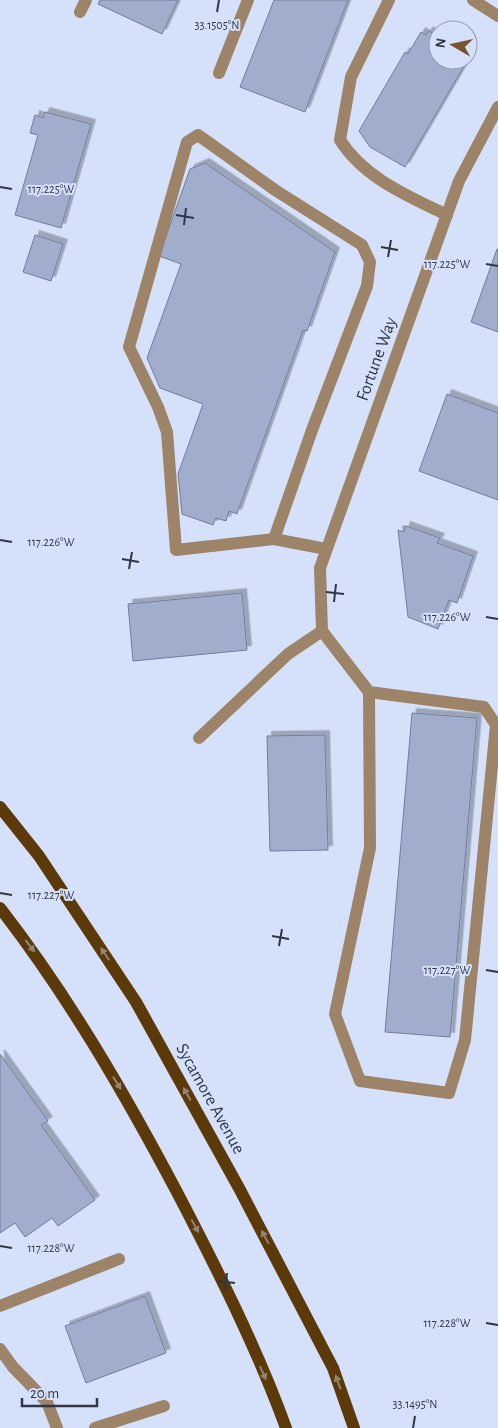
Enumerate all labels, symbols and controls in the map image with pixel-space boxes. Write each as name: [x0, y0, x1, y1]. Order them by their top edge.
text: 33.1505°N: [195, 19, 239, 31]
north arrow: [428, 20, 478, 70]
text: N: [433, 37, 449, 49]
text: 117.225°W: [28, 183, 74, 195]
text: 117.225°W: [424, 258, 470, 270]
street label: Fortune Way: [354, 314, 401, 403]
text: 117.226°W: [28, 536, 75, 548]
text: 117.226°W: [424, 611, 471, 623]
text: 117.227°W: [28, 889, 74, 901]
one-way arrow: [25, 939, 35, 953]
one-way arrow: [100, 948, 110, 961]
text: 117.227°W: [424, 964, 470, 976]
street label: Sycamore Avenue: [172, 1041, 248, 1157]
one-way arrow: [113, 1076, 122, 1089]
one-way arrow: [183, 1088, 192, 1101]
one-way arrow: [190, 1219, 199, 1233]
one-way arrow: [261, 1230, 269, 1245]
text: 117.228°W: [27, 1242, 75, 1254]
text: 117.228°W: [423, 1317, 471, 1329]
one-way arrow: [259, 1366, 267, 1380]
one-way arrow: [334, 1374, 342, 1389]
scale bar: [22, 1376, 98, 1408]
text: 20 m: [30, 1386, 59, 1401]
text: 33.1495°N: [393, 1398, 437, 1410]

